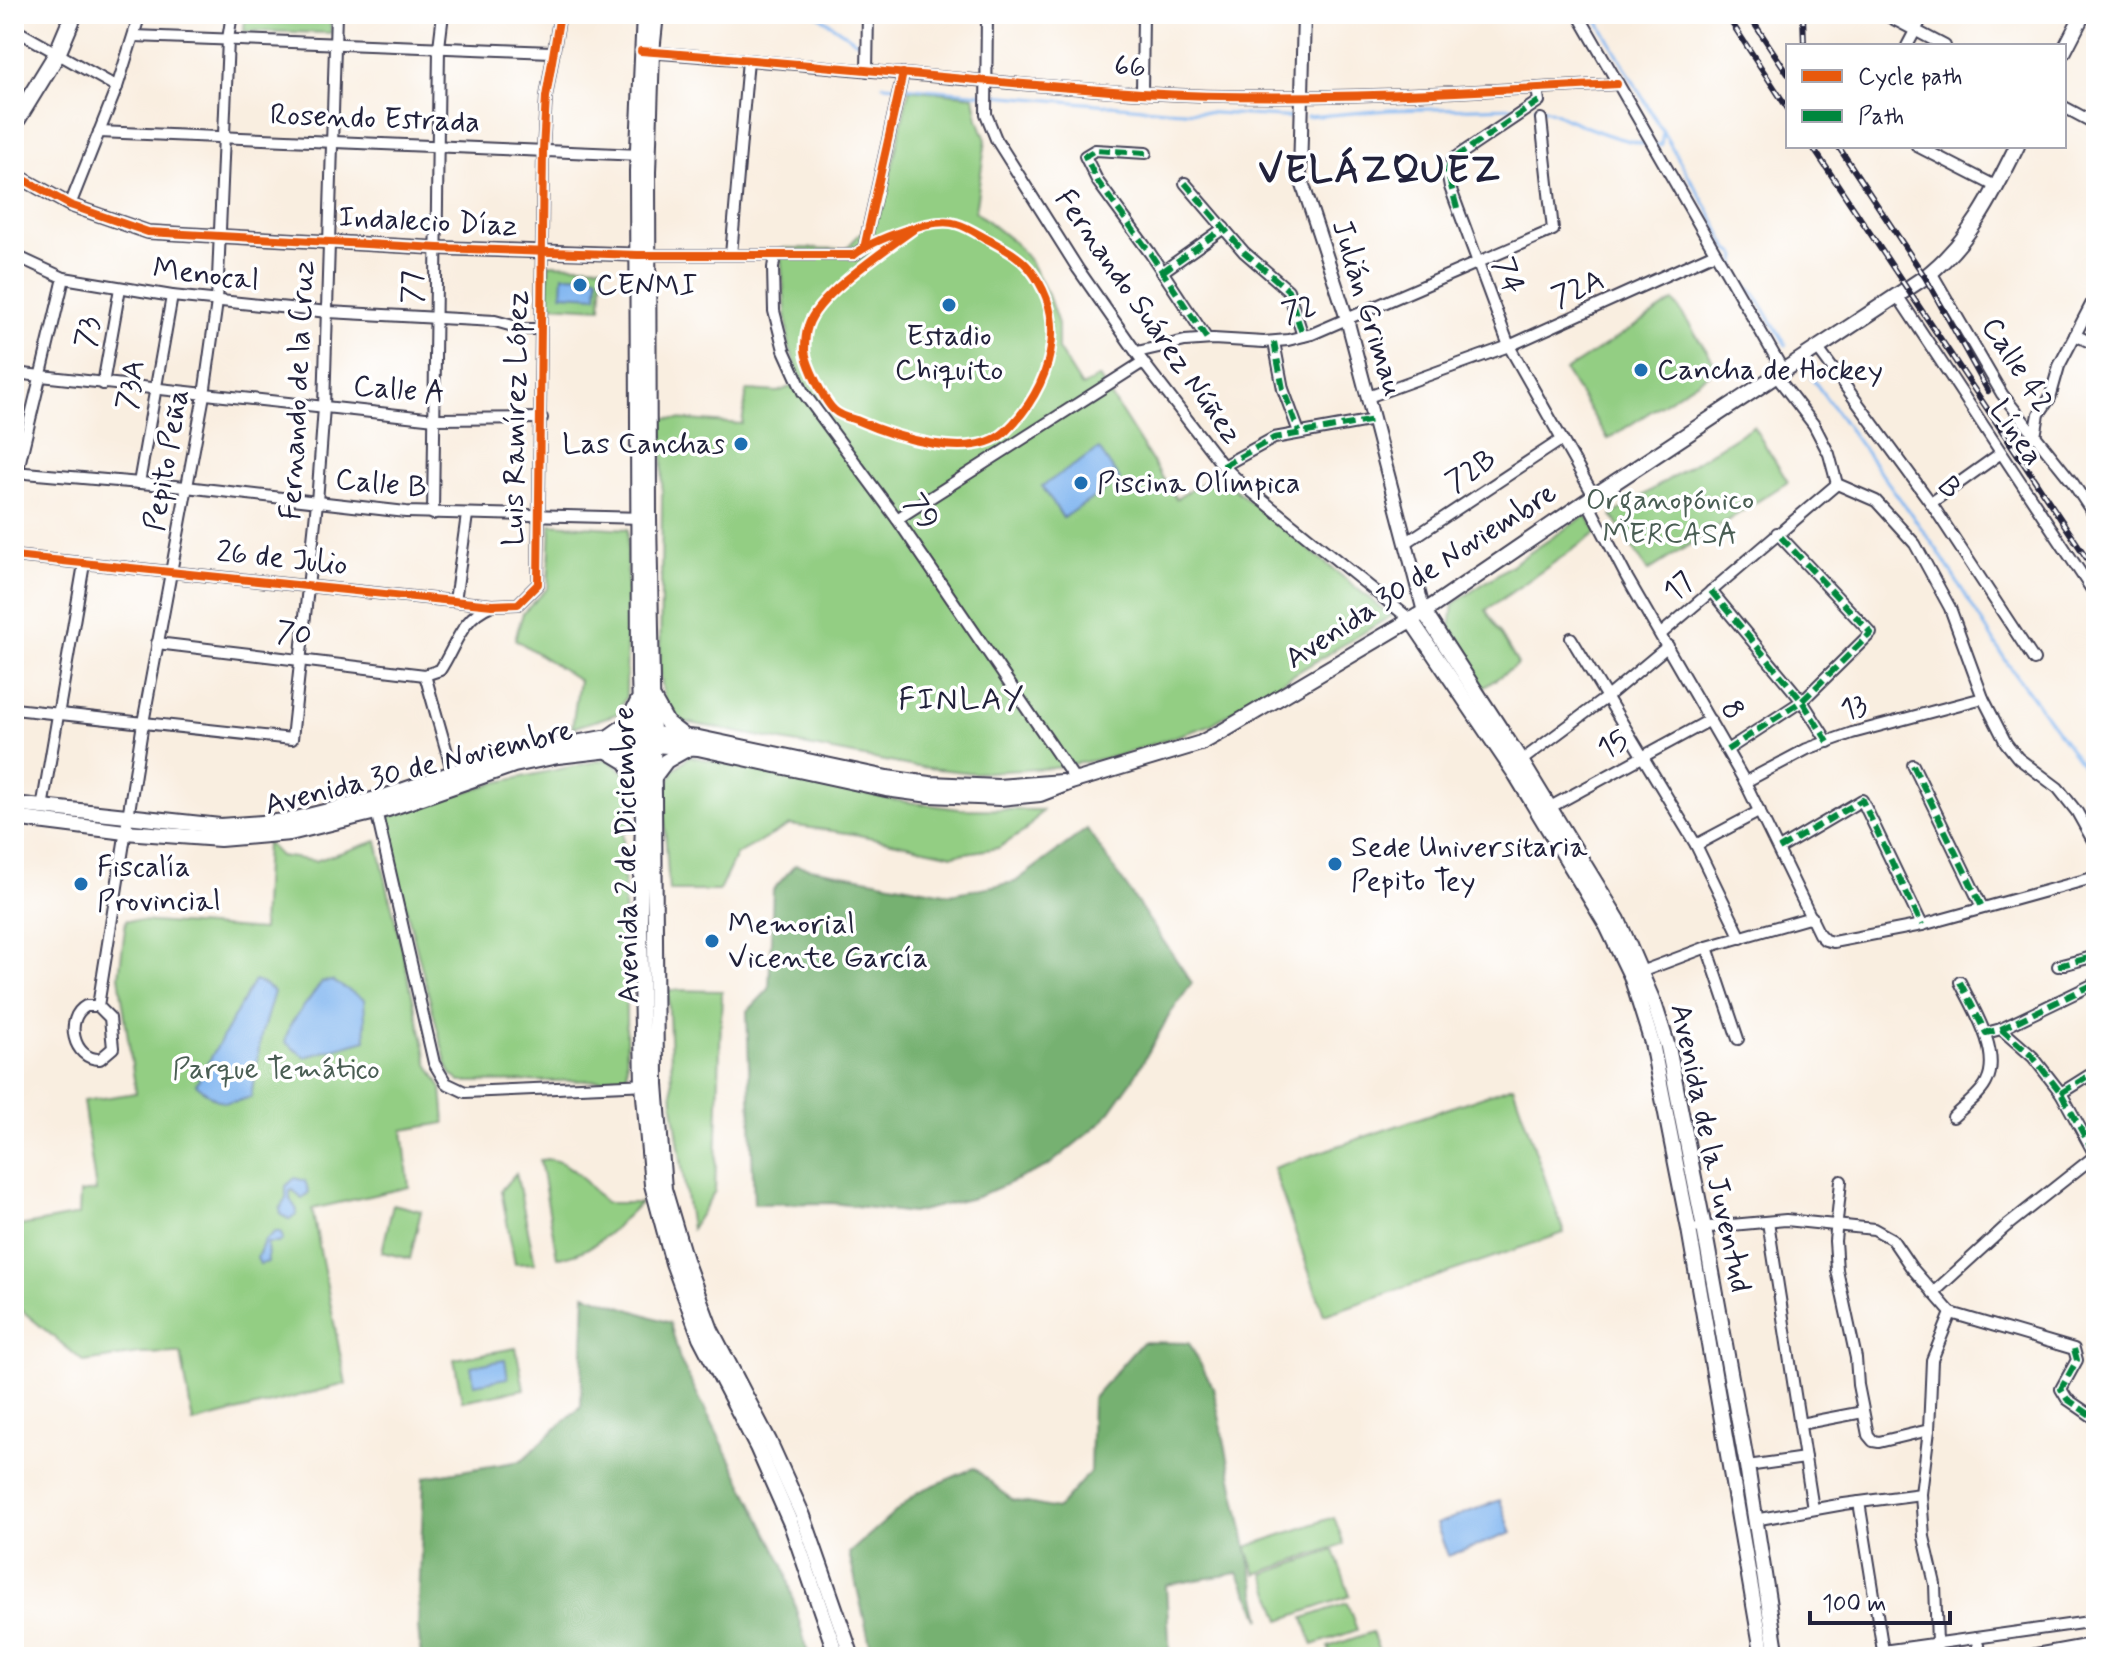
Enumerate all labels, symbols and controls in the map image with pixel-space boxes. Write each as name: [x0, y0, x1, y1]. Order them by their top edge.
legend: [1786, 44, 2066, 148]
street label: 66: [1113, 46, 1147, 88]
text: Cycle path: [1858, 62, 1963, 93]
street label: Rosendo Estrada: [269, 96, 481, 142]
text: Path: [1858, 102, 1904, 133]
district label: VELÁZQUEZ: [1258, 146, 1502, 196]
street label: Fernando Suárez Núñez: [1045, 182, 1251, 452]
street label: Indalecio Díaz: [337, 198, 519, 246]
street label: Julián Grimau: [1322, 215, 1412, 401]
street label: Menocal: [151, 249, 261, 301]
street label: 74: [1483, 252, 1533, 300]
street label: Fernando de la Cruz: [272, 259, 324, 521]
street label: 72A: [1546, 261, 1610, 317]
place label: CENMI: [596, 266, 697, 305]
street label: 77: [393, 270, 433, 304]
marker: CENMI: [571, 276, 589, 294]
street label: 72: [1277, 287, 1321, 333]
street label: Luis Ramírez López: [494, 290, 538, 546]
marker: Estadio Chiquito: [940, 296, 958, 314]
street label: Calle 42: [1972, 310, 2062, 420]
street label: 73: [66, 313, 110, 351]
place label: Estadio Chiquito: [895, 317, 1003, 390]
place label: Cancha de Hockey: [1657, 351, 1883, 390]
street label: 73A: [107, 357, 155, 413]
marker: Cancha de Hockey: [1632, 361, 1650, 379]
street label: Calle A: [351, 367, 447, 413]
street label: Pepito Peña: [135, 386, 199, 534]
street label: Línea: [1980, 393, 2052, 473]
place label: Las Canchas: [562, 425, 725, 464]
marker: Las Canchas: [732, 435, 750, 453]
street label: 72B: [1438, 440, 1504, 502]
street label: Calle B: [333, 460, 429, 508]
place label: Piscina Olímpica: [1097, 464, 1300, 503]
street label: B: [1928, 469, 1970, 507]
street label: Avenida 30 de Noviembre: [1278, 473, 1564, 679]
marker: Piscina Olímpica: [1072, 474, 1090, 492]
park label: Organopónico MERCASA: [1586, 481, 1754, 554]
street label: 79: [895, 486, 947, 538]
street label: 26 de Julio: [214, 533, 350, 585]
street label: 17: [1655, 563, 1703, 611]
street label: 70: [274, 612, 314, 656]
district label: FINLAY: [898, 679, 1026, 721]
street label: 13: [1836, 686, 1872, 730]
street label: 8: [1711, 693, 1753, 727]
street label: Avenida 2 de Diciembre: [605, 706, 649, 1004]
street label: Avenida 30 de Noviembre: [261, 711, 577, 825]
street label: 15: [1591, 721, 1635, 769]
place label: Sede Universitaria Pepito Tey: [1351, 828, 1588, 901]
place label: Fiscalía Provincial: [97, 848, 221, 921]
marker: Sede Universitaria Pepito Tey: [1326, 855, 1344, 873]
marker: Fiscalía Provincial: [72, 875, 90, 893]
place label: Memorial Vicente García: [728, 905, 928, 978]
marker: Memorial Vicente García: [703, 932, 721, 950]
street label: Avenida de la Juventud: [1660, 1000, 1760, 1296]
park label: Parque Temático: [172, 1050, 380, 1089]
scale bar: [1810, 1575, 1950, 1625]
text: 100 m: [1822, 1589, 1886, 1620]

